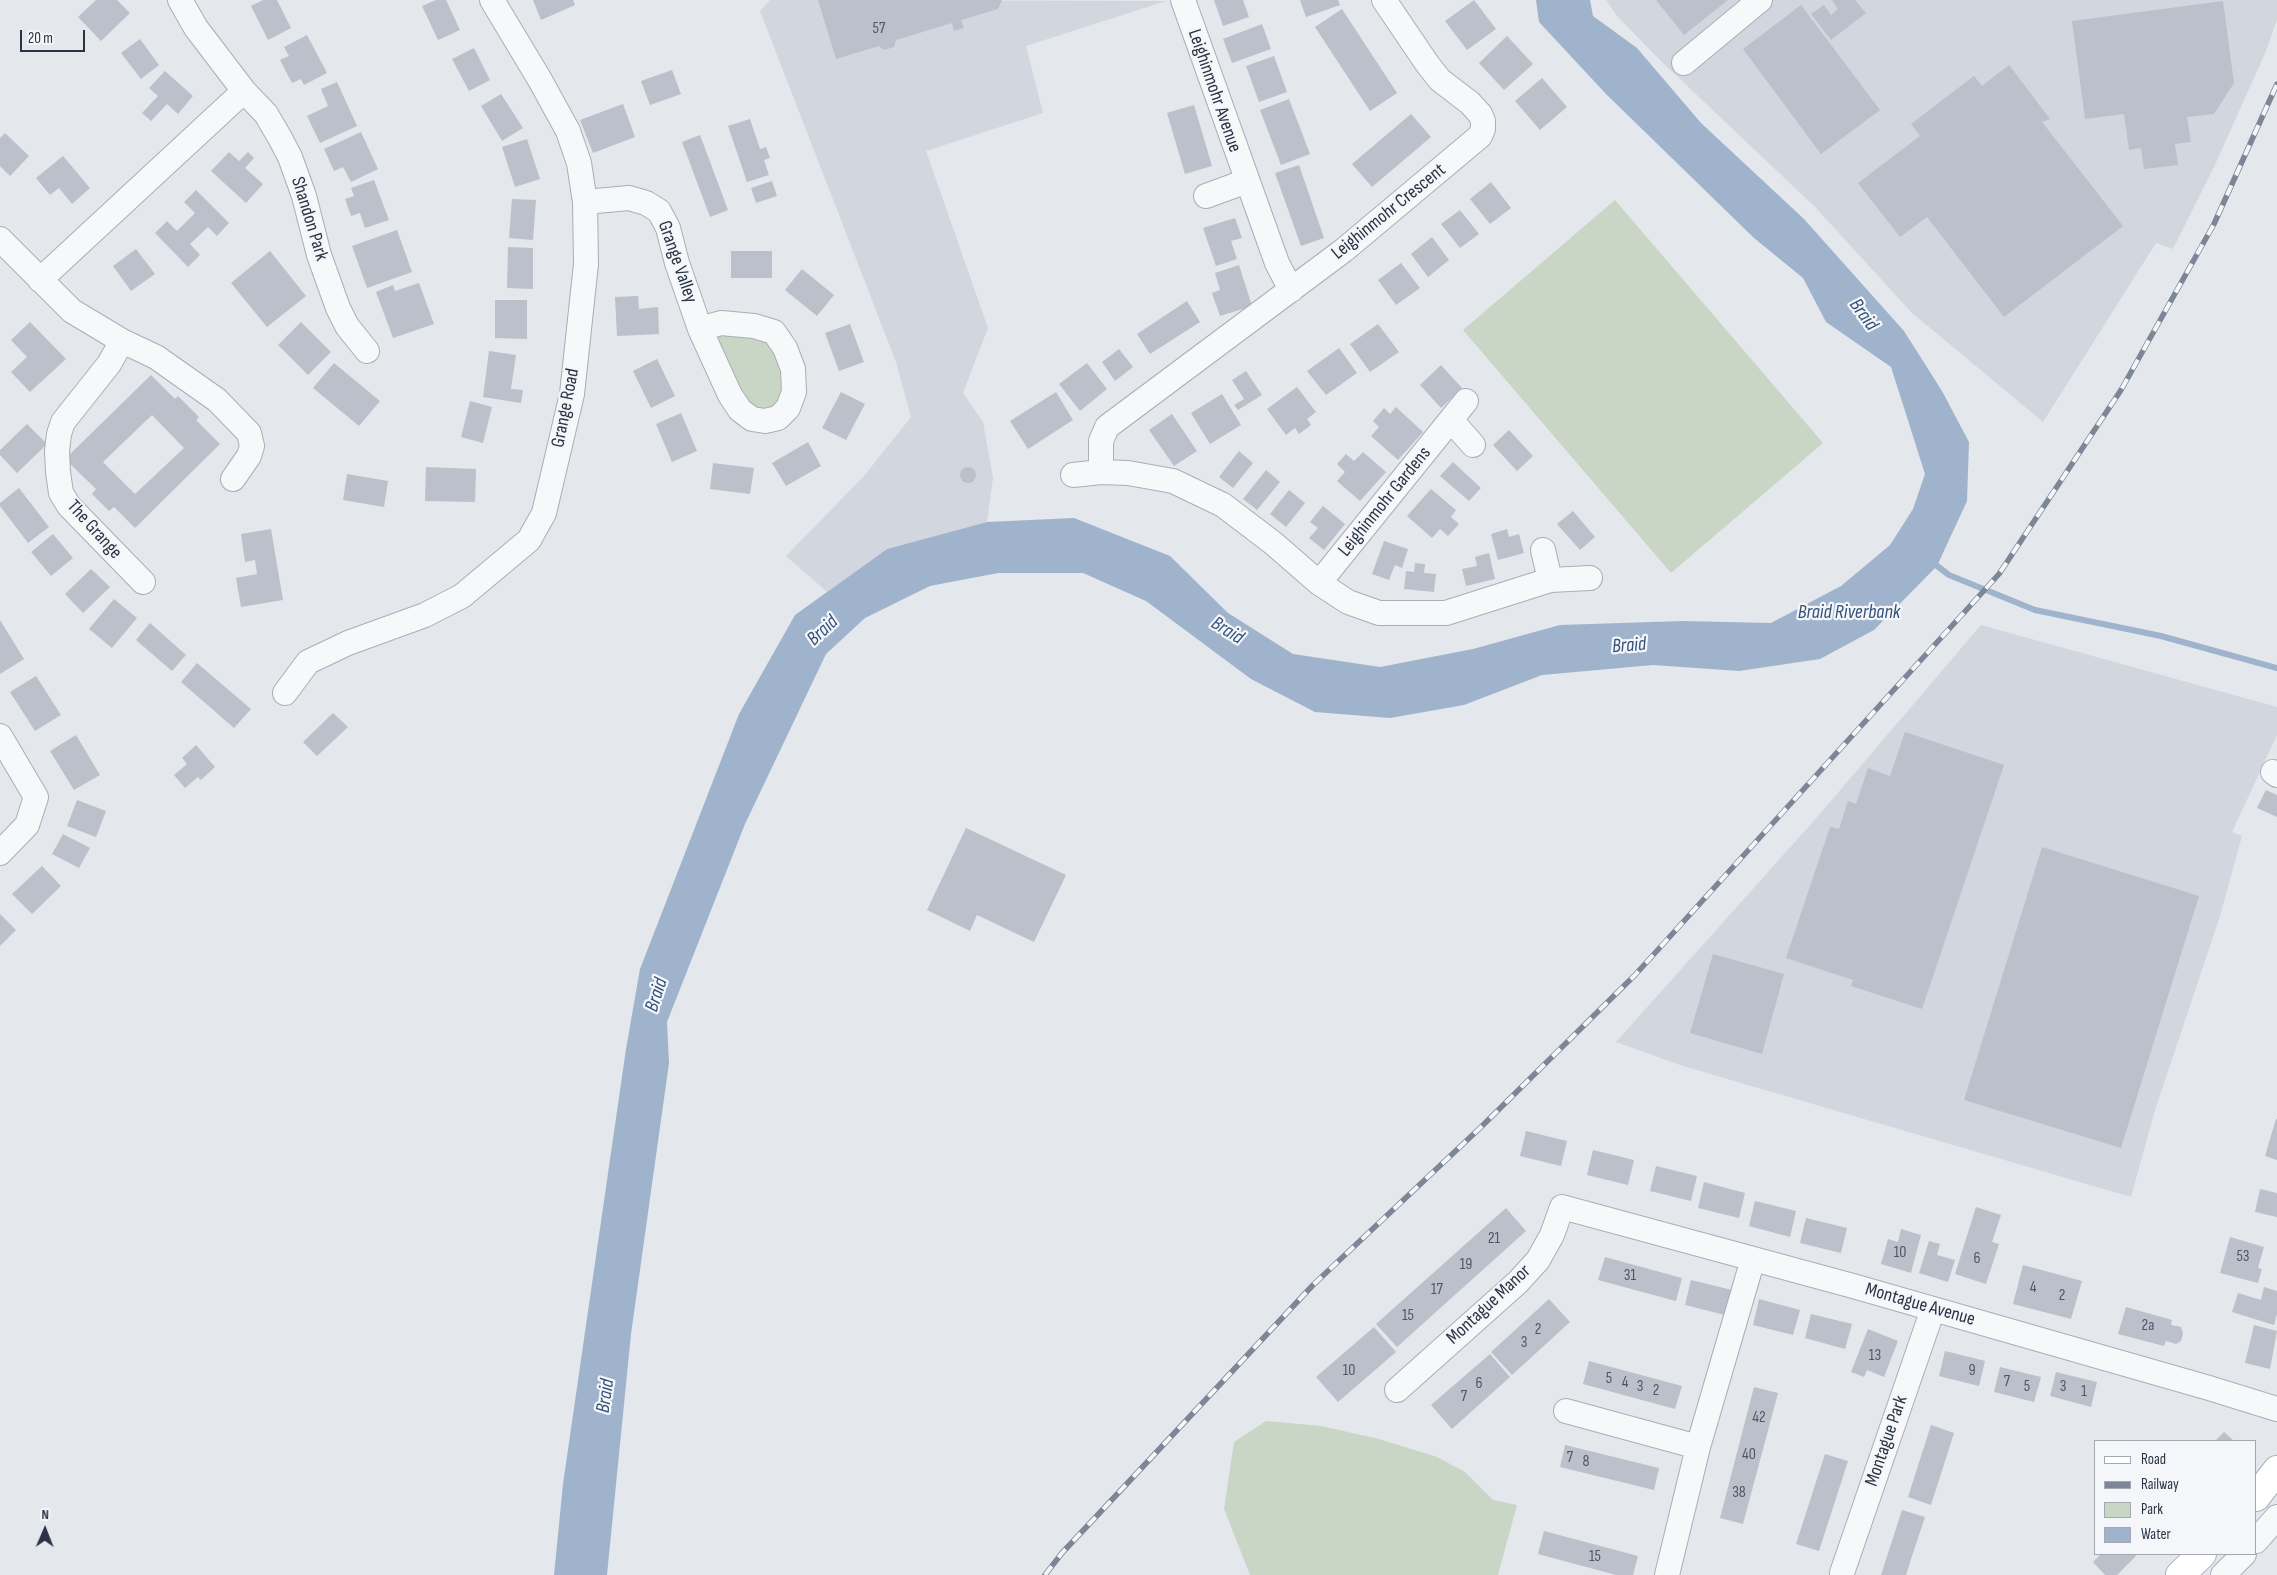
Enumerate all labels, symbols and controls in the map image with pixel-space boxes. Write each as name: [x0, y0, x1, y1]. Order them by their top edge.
house number: 57: [873, 19, 885, 39]
scale bar: [22, 20, 88, 52]
street label: Leighinmohr Avenue: [1182, 27, 1246, 155]
text: 20 m: [28, 29, 53, 48]
street label: Leighinmohr Crescent: [1327, 159, 1451, 265]
street label: Shandon Park: [285, 174, 333, 264]
street label: Grange Valley: [652, 218, 702, 306]
water label: Braid: [1843, 294, 1883, 336]
street label: Grange Road: [547, 367, 585, 449]
street label: Leighinmohr Gardens: [1334, 443, 1436, 561]
street label: The Grange: [62, 496, 126, 564]
water label: Braid Riverbank: [1798, 601, 1900, 625]
water label: Braid: [802, 611, 844, 651]
water label: Braid: [1206, 612, 1248, 650]
water label: Braid: [1611, 633, 1647, 659]
water label: Braid: [640, 975, 674, 1015]
house number: 21: [1488, 1229, 1500, 1249]
house number: 10: [1894, 1243, 1906, 1263]
house number: 53: [2236, 1247, 2250, 1267]
house number: 6: [1973, 1249, 1981, 1269]
house number: 19: [1460, 1255, 1472, 1275]
street label: Montague Manor: [1442, 1260, 1536, 1350]
house number: 31: [1624, 1266, 1636, 1286]
street label: Montague Avenue: [1863, 1278, 1977, 1332]
house number: 4: [2030, 1278, 2036, 1298]
house number: 17: [1431, 1280, 1443, 1300]
house number: 2: [2059, 1286, 2065, 1306]
house number: 15: [1402, 1306, 1414, 1326]
house number: 2a: [2142, 1316, 2154, 1336]
house number: 2: [1535, 1320, 1541, 1340]
house number: 3: [1521, 1333, 1527, 1353]
house number: 13: [1869, 1346, 1881, 1366]
house number: 10: [1343, 1361, 1355, 1381]
house number: 9: [1968, 1361, 1976, 1381]
house number: 5: [1606, 1369, 1612, 1389]
house number: 7: [2004, 1372, 2010, 1392]
house number: 4: [1622, 1373, 1628, 1393]
house number: 6: [1475, 1374, 1483, 1394]
house number: 3: [1637, 1377, 1643, 1397]
house number: 5: [2024, 1377, 2030, 1397]
house number: 3: [2060, 1377, 2066, 1397]
water label: Braid: [592, 1378, 620, 1414]
house number: 2: [1653, 1381, 1659, 1401]
house number: 1: [2081, 1382, 2087, 1402]
house number: 7: [1461, 1387, 1467, 1407]
street label: Montague Park: [1861, 1393, 1913, 1489]
house number: 42: [1752, 1408, 1766, 1428]
legend: [2094, 1440, 2257, 1555]
house number: 40: [1742, 1445, 1756, 1465]
house number: 7: [1567, 1448, 1573, 1468]
text: Road: [2141, 1450, 2166, 1469]
house number: 8: [1582, 1452, 1590, 1472]
text: Railway: [2141, 1475, 2179, 1494]
house number: 38: [1732, 1483, 1746, 1503]
text: Park: [2141, 1500, 2163, 1519]
north arrow: [20, 1505, 70, 1555]
text: N: [41, 1506, 49, 1523]
text: Water: [2141, 1525, 2171, 1544]
house number: 15: [1589, 1547, 1601, 1567]

